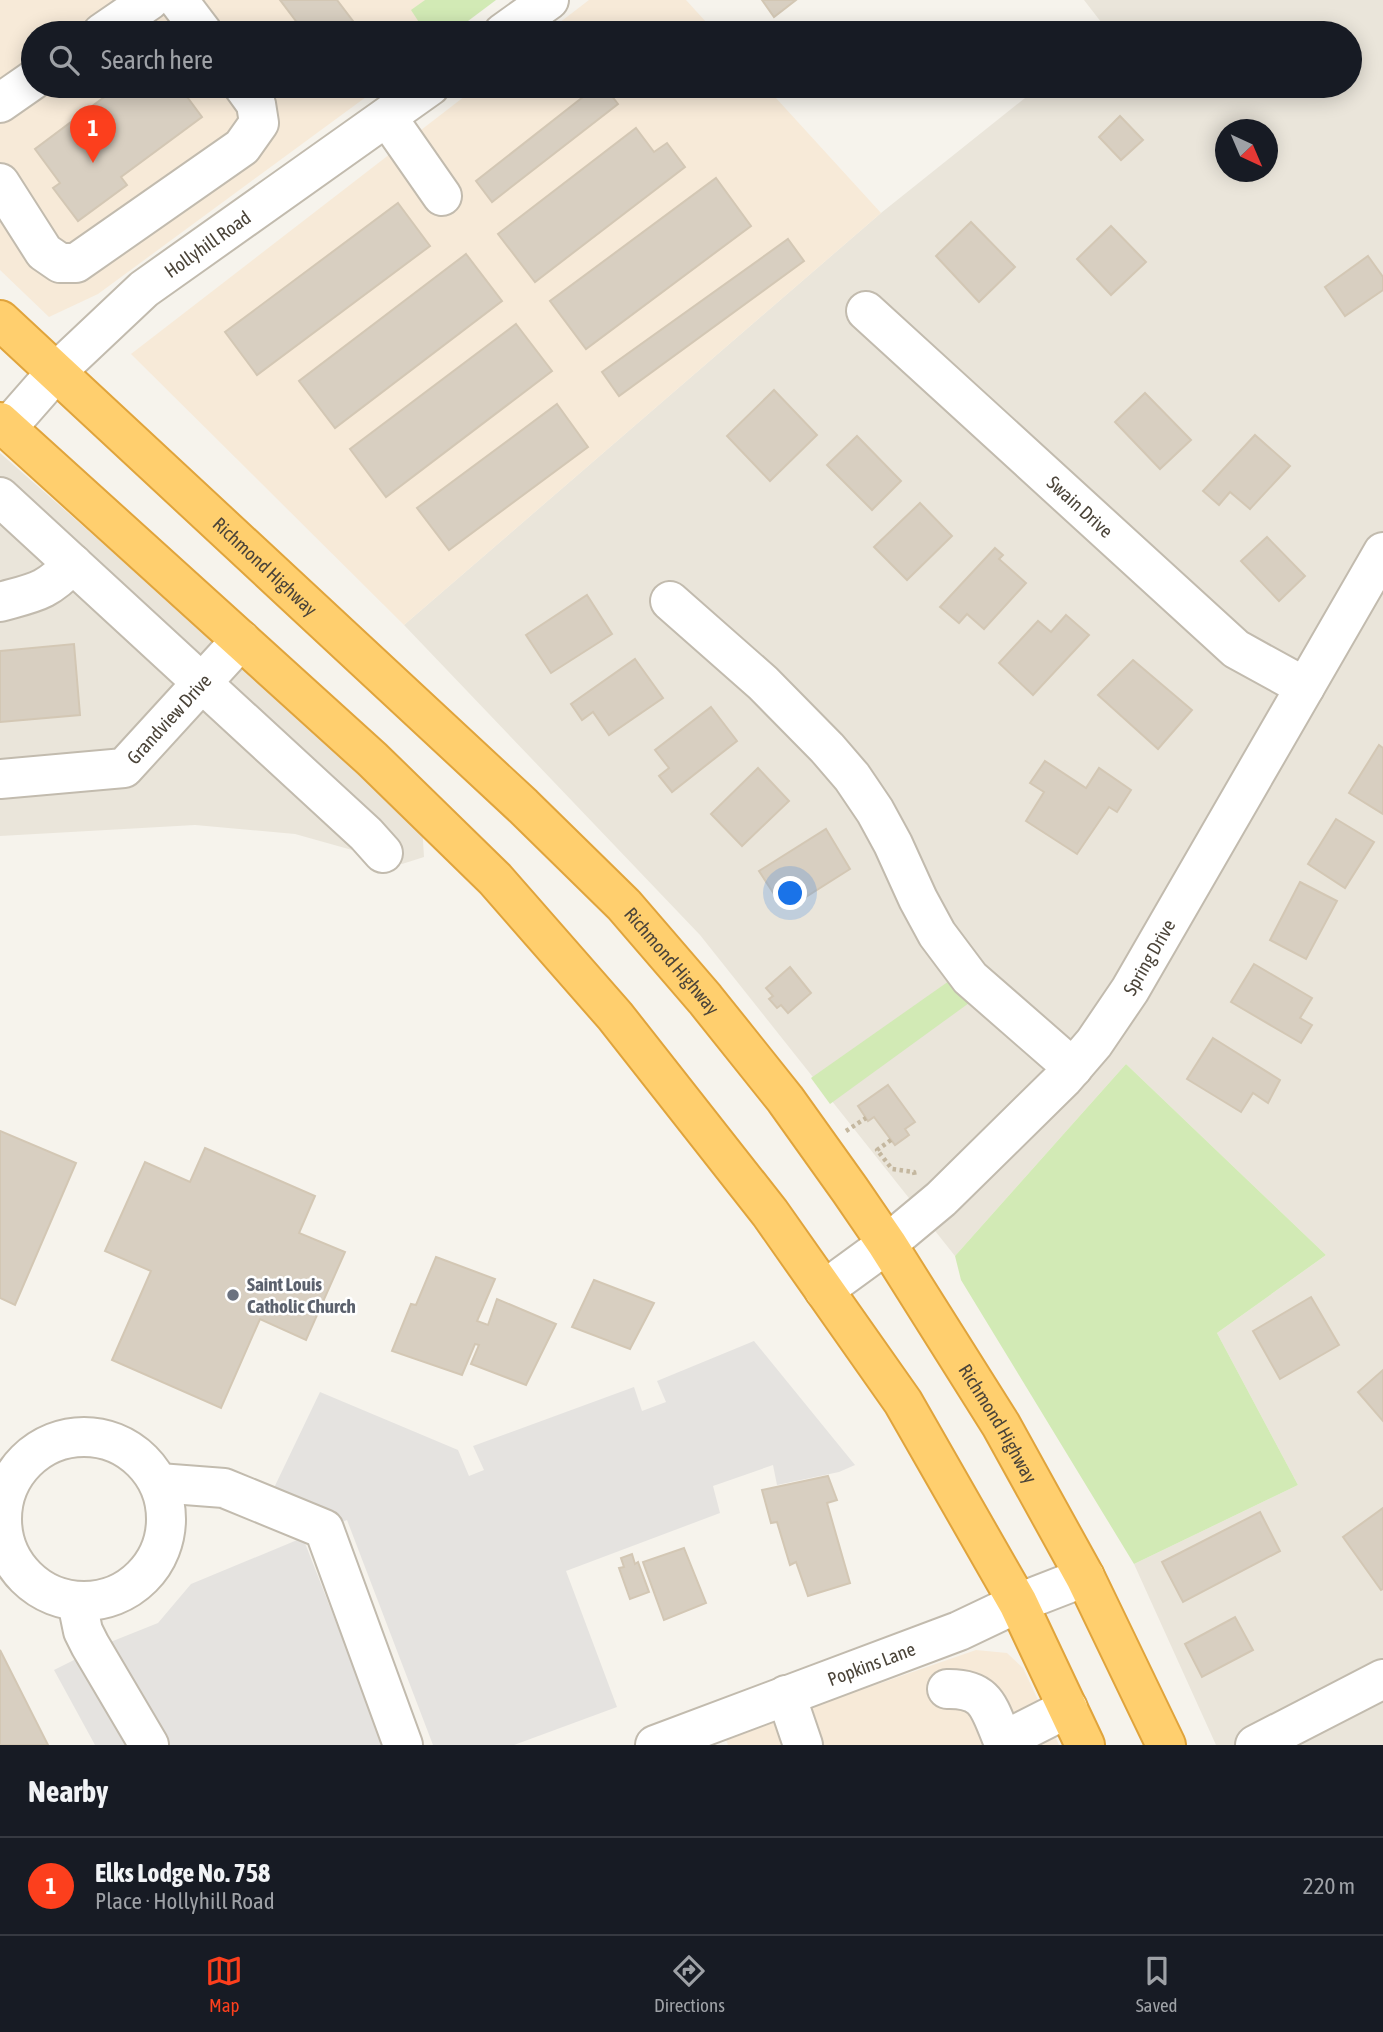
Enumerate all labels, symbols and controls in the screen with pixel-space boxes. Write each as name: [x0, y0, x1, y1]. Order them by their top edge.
search box: [21, 21, 1362, 98]
icon: search: [45, 41, 83, 79]
text: Search here: [101, 45, 213, 75]
pin: 1: [70, 105, 116, 163]
north arrow: [1215, 119, 1278, 182]
street label: Hollyhill Road: [160, 206, 255, 282]
street label: Swain Drive: [1043, 471, 1117, 542]
street label: Richmond Highway: [209, 513, 322, 620]
street label: Grandview Drive: [122, 669, 215, 768]
your location: [773, 876, 807, 910]
street label: Richmond Highway: [620, 903, 724, 1019]
street label: Spring Drive: [1119, 915, 1180, 999]
place label: Saint Louis Catholic Church: [247, 1273, 356, 1317]
marker: Saint Louis Catholic Church: [225, 1287, 241, 1303]
street label: Richmond Highway: [954, 1360, 1042, 1487]
street label: Popkins Lane: [824, 1637, 918, 1690]
text: Nearby: [28, 1774, 108, 1808]
text: Elks Lodge No. 758: [95, 1858, 270, 1888]
text: 1: [46, 1873, 56, 1899]
text: 220 m: [1303, 1873, 1355, 1899]
text: Place · Hollyhill Road: [95, 1888, 275, 1914]
tab: Map: [205, 1952, 243, 2016]
tab: Directions: [654, 1952, 725, 2016]
tab: Saved: [1136, 1952, 1178, 2016]

